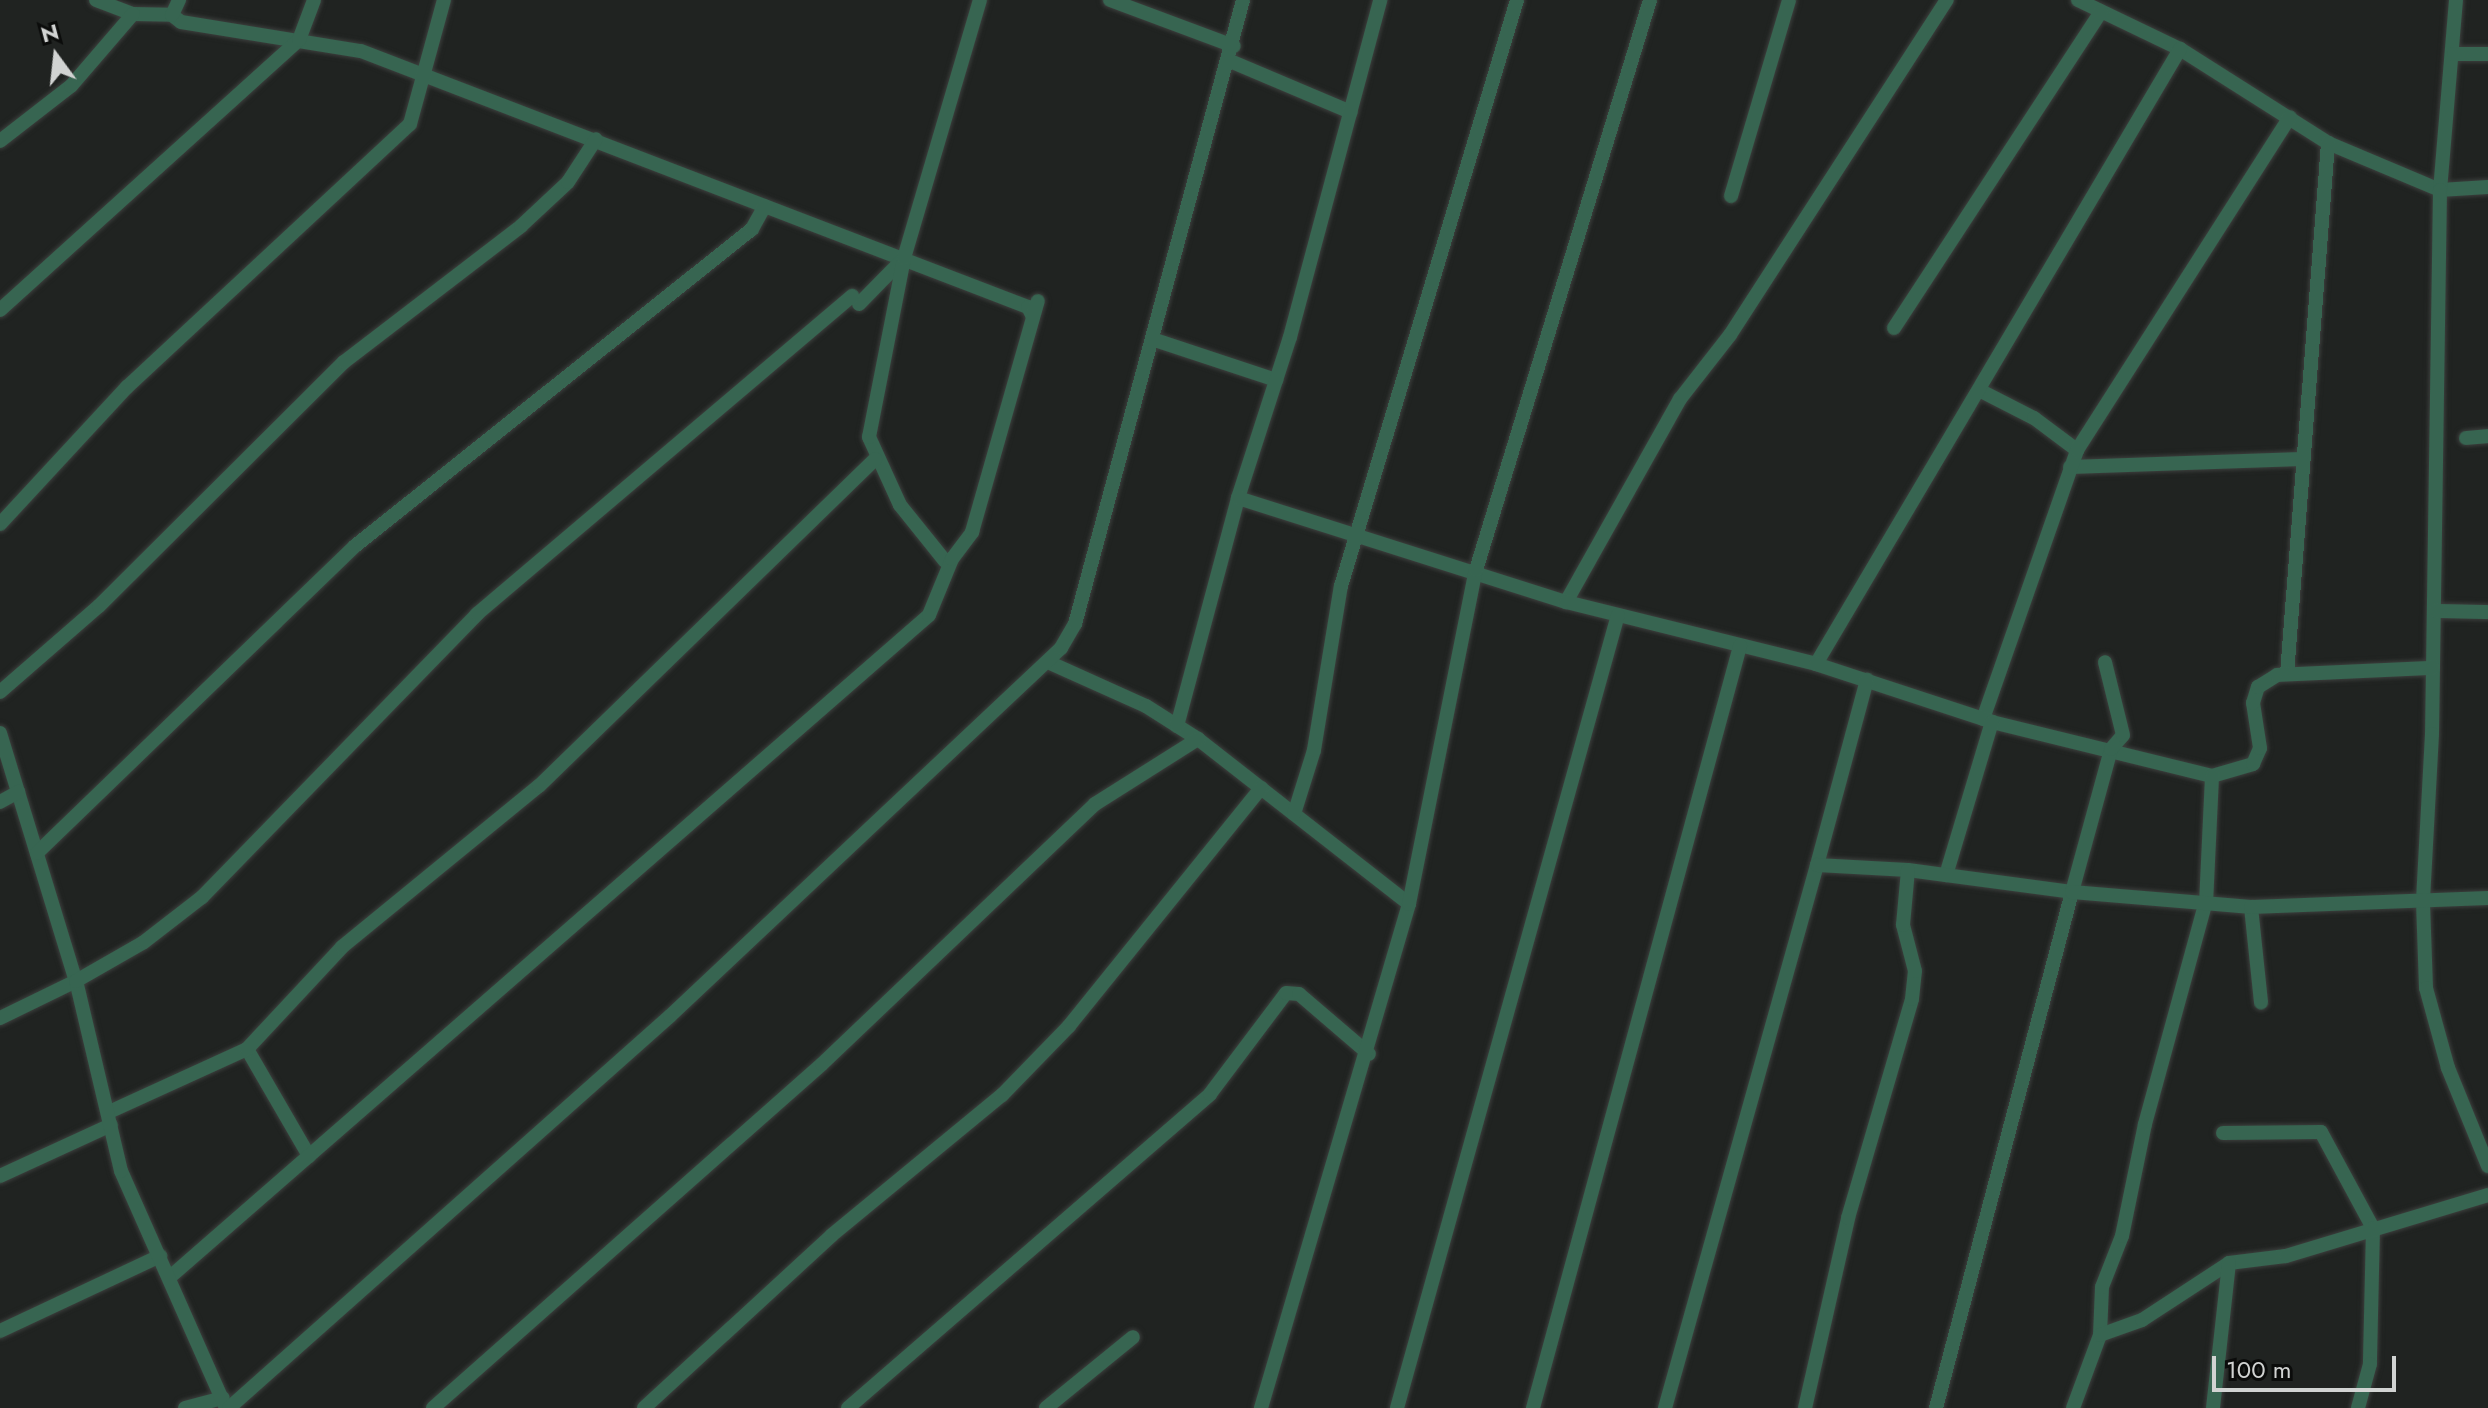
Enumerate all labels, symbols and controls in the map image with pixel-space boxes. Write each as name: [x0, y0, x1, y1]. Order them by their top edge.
text: N: [37, 15, 62, 51]
north arrow: [16, 16, 96, 96]
scale bar: [2216, 1340, 2400, 1390]
text: 100 m: [2226, 1352, 2292, 1387]

